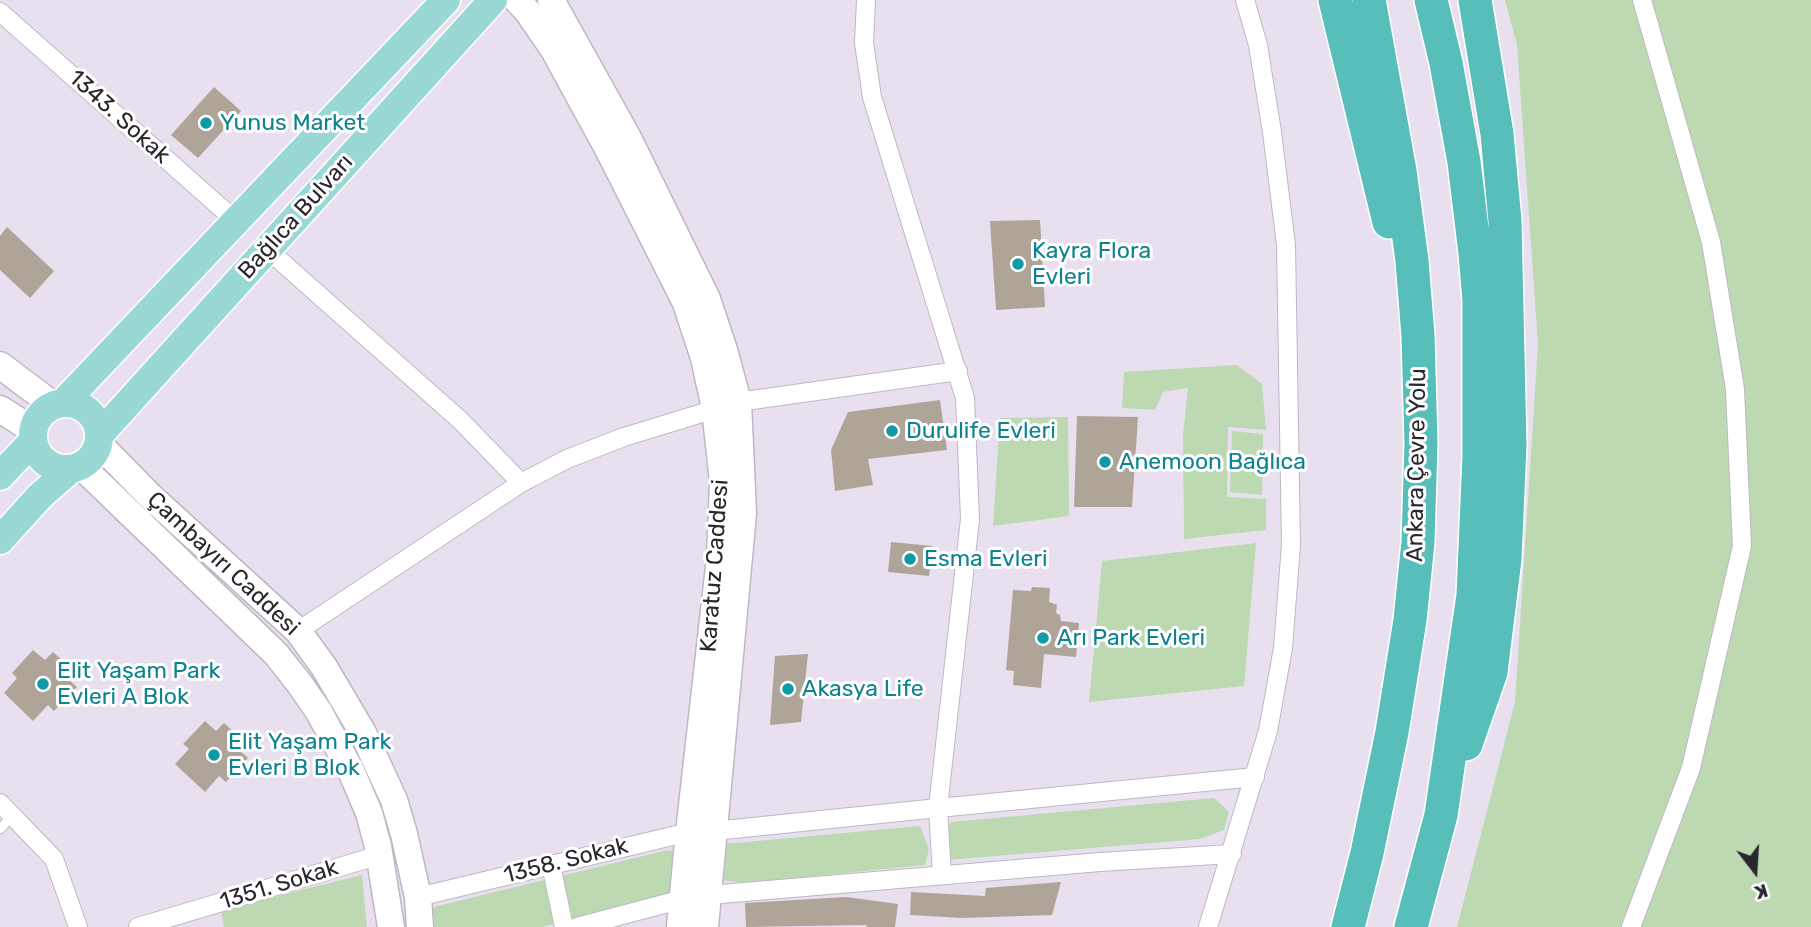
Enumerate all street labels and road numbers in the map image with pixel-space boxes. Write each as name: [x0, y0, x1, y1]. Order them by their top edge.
street label: 1343. Sokak: [63, 64, 175, 170]
street label: Bağlıca Bulvarı: [233, 149, 359, 285]
street label: Ankara Çevre Yolu: [1402, 368, 1432, 562]
street label: Karatuz Caddesi: [695, 479, 735, 653]
street label: Çambayırı Caddesi: [141, 486, 305, 642]
street label: 1358. Sokak: [501, 832, 631, 890]
street label: 1351. Sokak: [217, 854, 341, 916]

